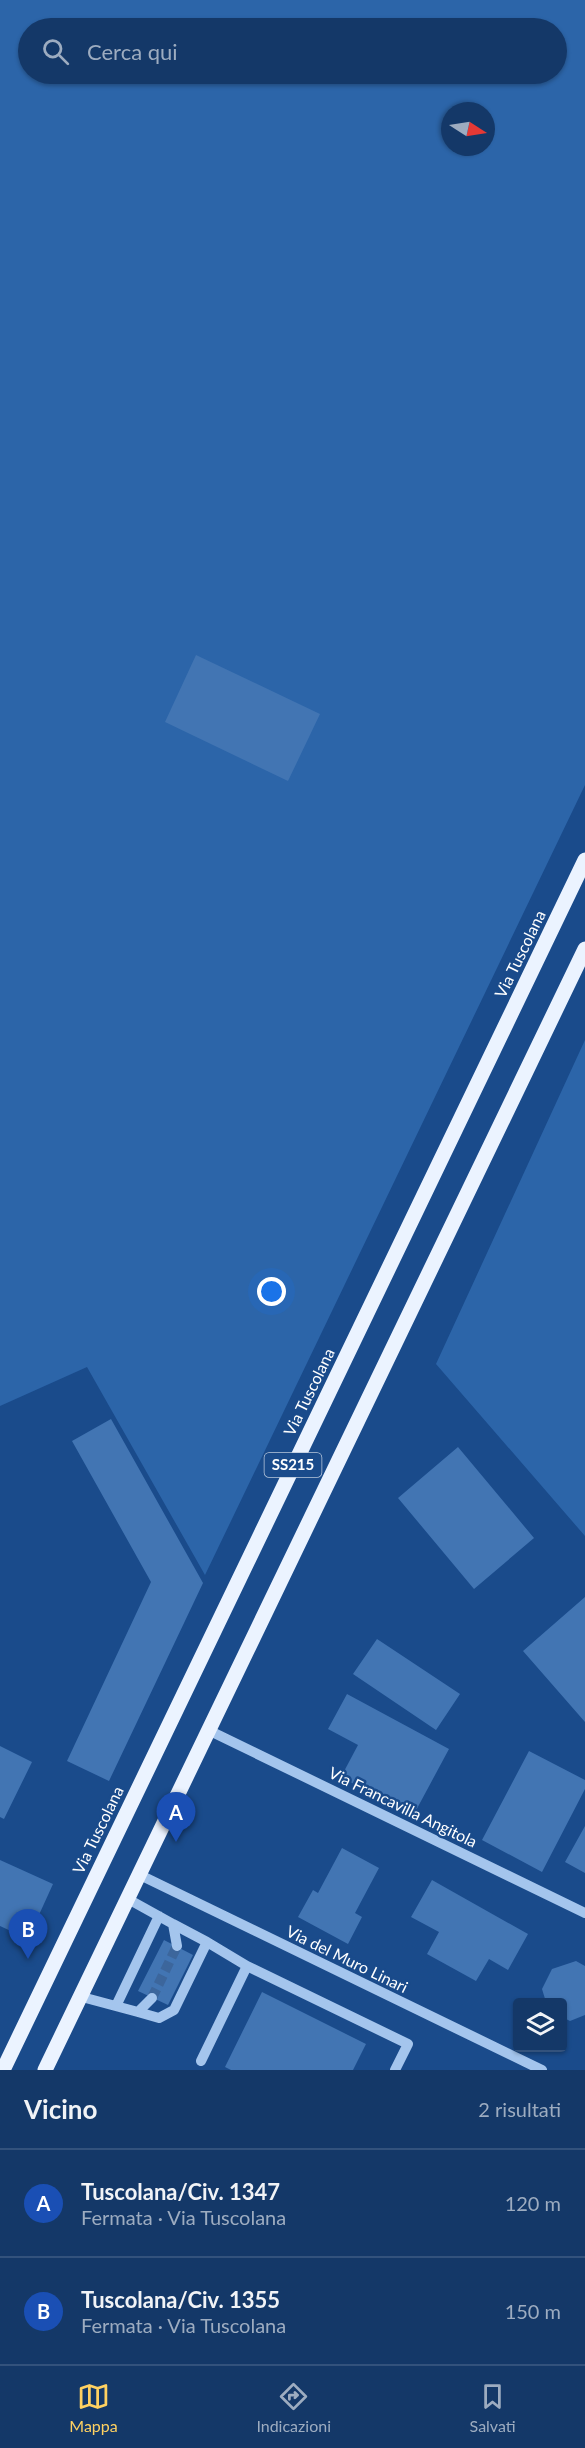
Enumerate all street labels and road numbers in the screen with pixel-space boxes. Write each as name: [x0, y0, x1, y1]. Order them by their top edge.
street label: Via Tuscolana: [490, 907, 549, 1001]
street label: Via Tuscolana: [279, 1345, 338, 1439]
road number: SS215: [264, 1453, 322, 1477]
street label: Via Francavilla Angitola: [326, 1762, 480, 1851]
street label: Via Tuscolana: [68, 1783, 127, 1877]
street label: Via del Muro Linari: [283, 1921, 411, 1996]

